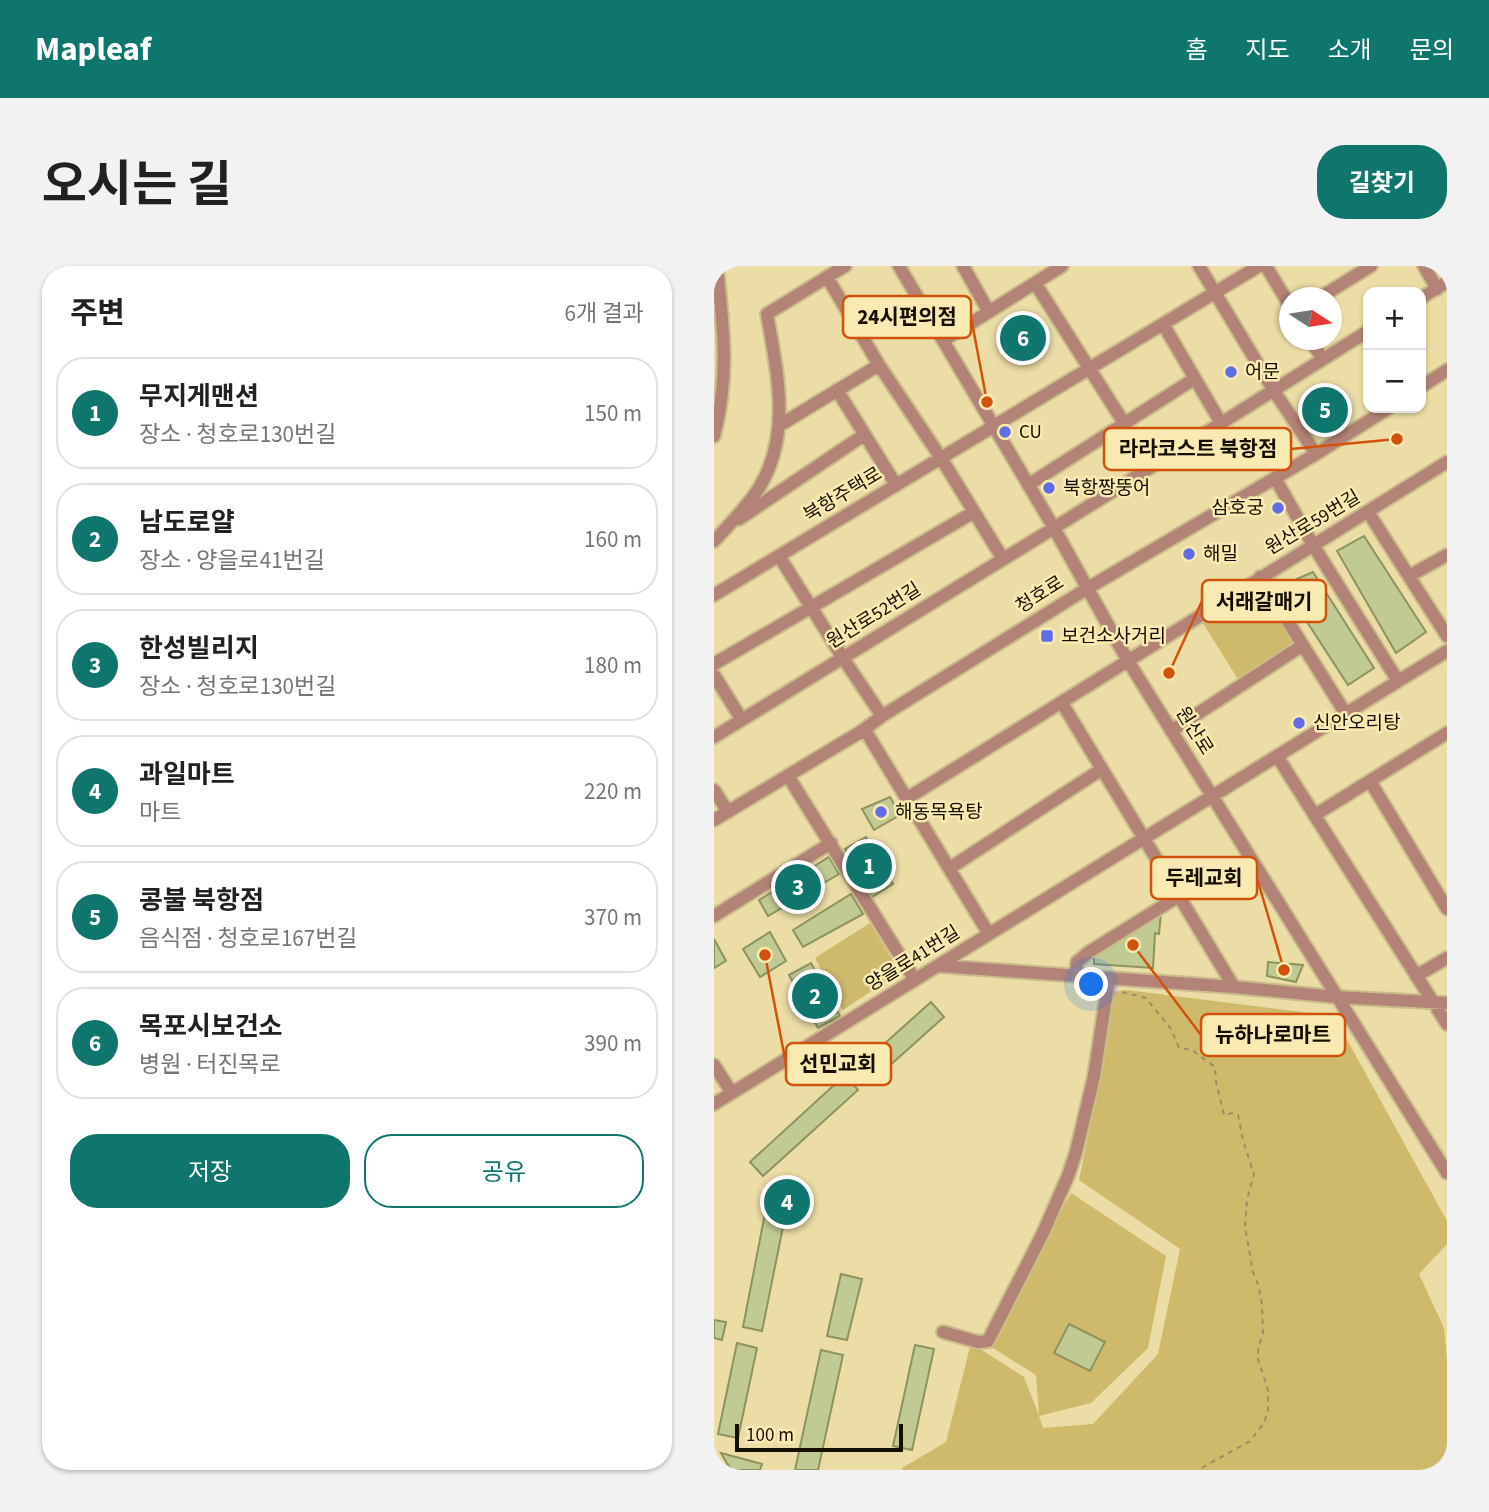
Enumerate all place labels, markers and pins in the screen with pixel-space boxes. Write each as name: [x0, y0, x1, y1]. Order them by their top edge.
callout: 24시편의점: [843, 296, 971, 338]
pin: 6: [1000, 312, 1046, 364]
place label: 어문: [1245, 359, 1280, 386]
marker: 어문: [1223, 364, 1239, 380]
pin: 5: [1302, 384, 1348, 436]
place label: CU: [1019, 419, 1042, 446]
marker: CU: [997, 424, 1013, 440]
callout: 라라코스트 북항점: [1104, 428, 1291, 470]
place label: 북항짱뚱어: [1063, 475, 1150, 502]
marker: 북항짱뚱어: [1041, 480, 1057, 496]
place label: 삼호궁: [1212, 495, 1264, 522]
marker: 삼호궁: [1270, 500, 1286, 516]
place label: 해밀: [1203, 541, 1238, 568]
marker: 해밀: [1181, 546, 1197, 562]
callout: 서래갈매기: [1202, 580, 1326, 622]
place label: 보건소사거리: [1061, 623, 1166, 650]
marker: 보건소사거리: [1039, 628, 1055, 644]
place label: 신안오리탕: [1313, 710, 1401, 737]
marker: 신안오리탕: [1291, 715, 1307, 731]
place label: 해동목욕탕: [895, 799, 983, 826]
marker: 해동목욕탕: [873, 804, 889, 820]
pin: 1: [846, 840, 892, 892]
callout: 두레교회: [1151, 857, 1257, 899]
pin: 3: [775, 861, 821, 913]
pin: 2: [792, 970, 838, 1022]
callout: 뉴하나로마트: [1201, 1014, 1345, 1056]
callout: 선민교회: [786, 1043, 891, 1085]
pin: 4: [764, 1176, 810, 1228]

